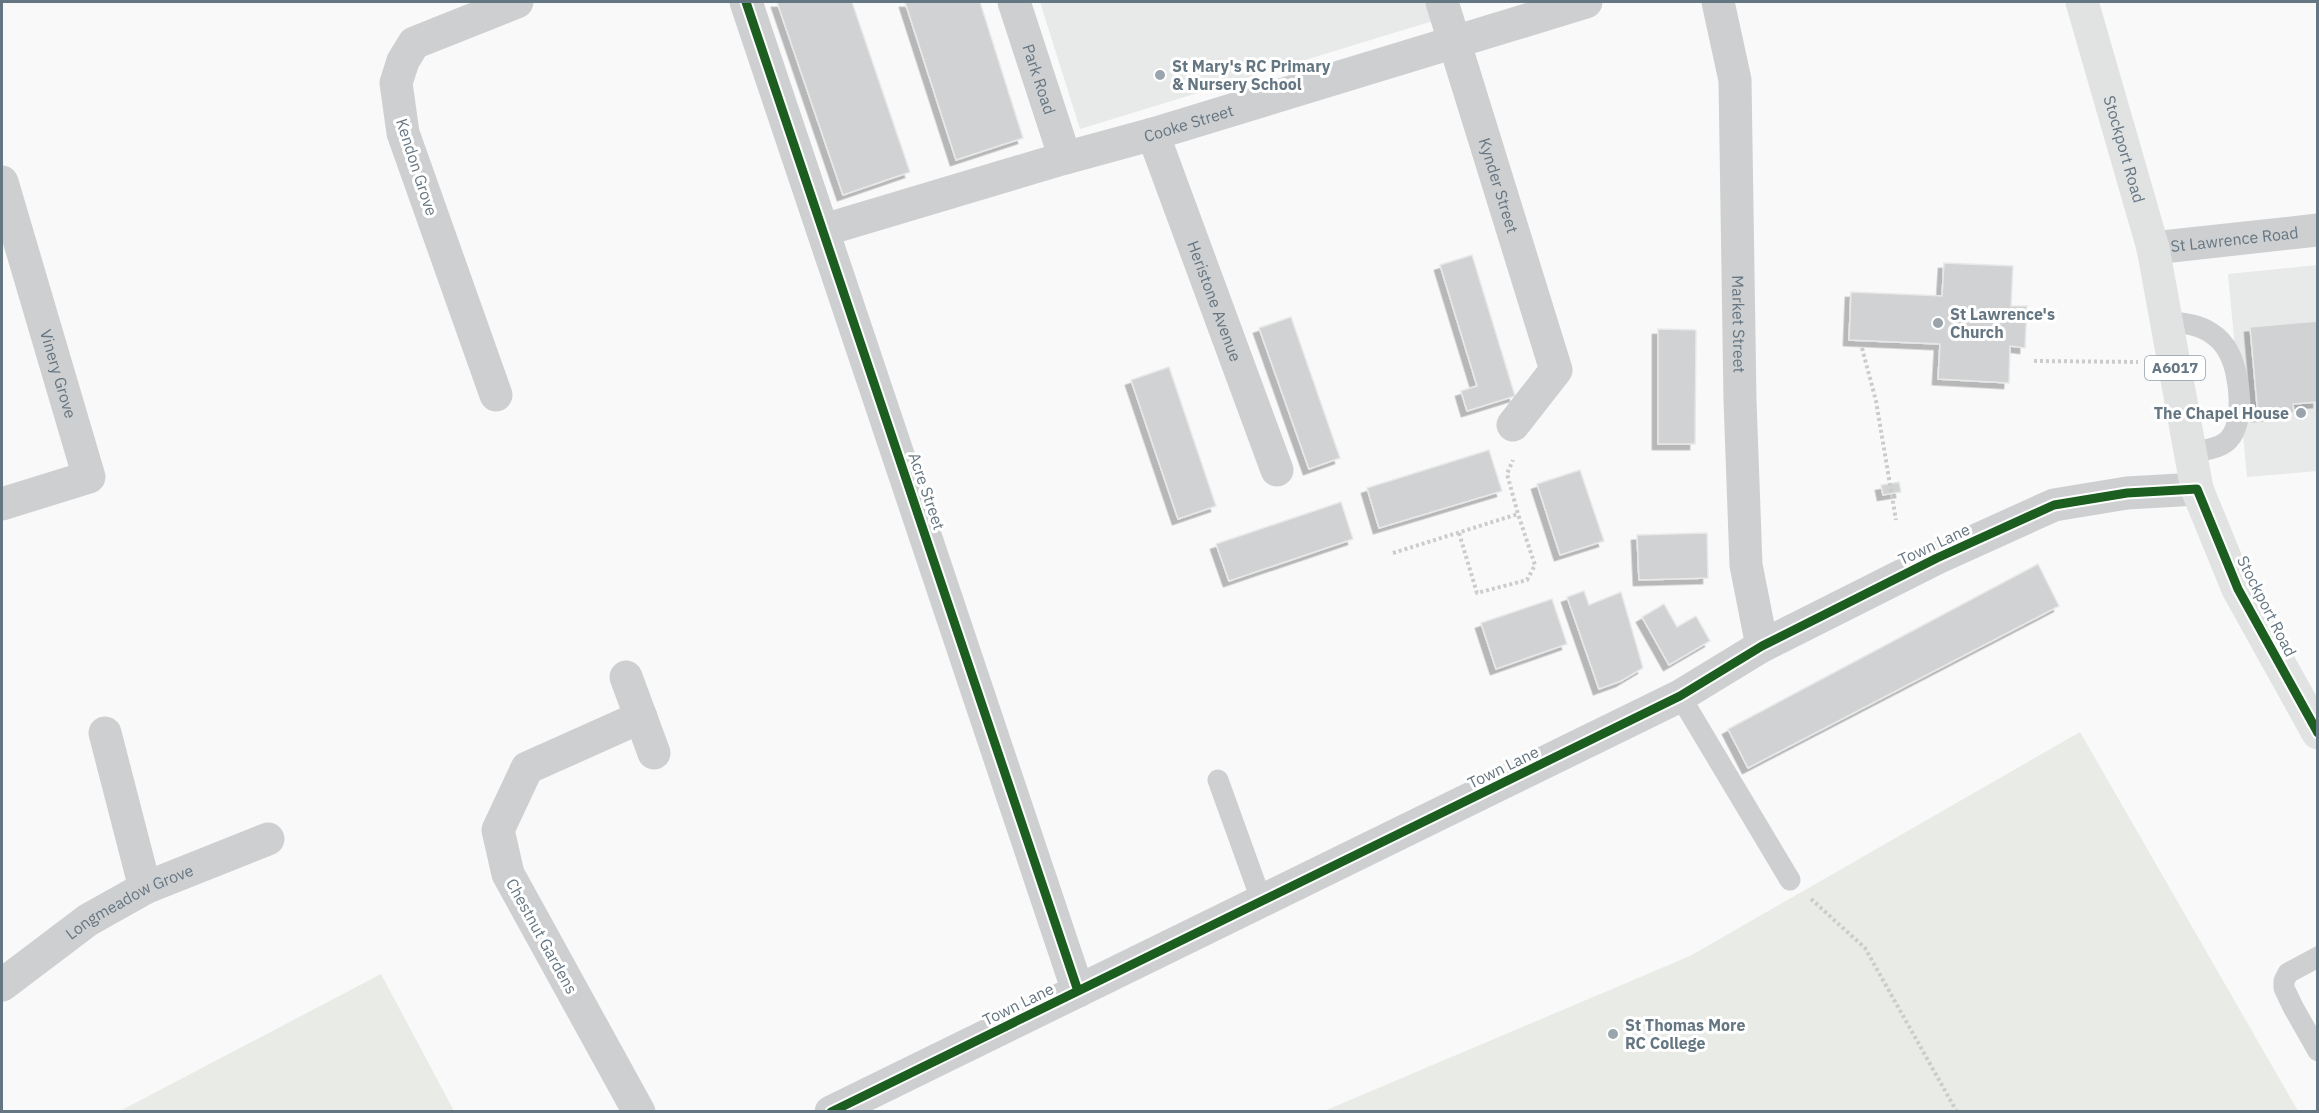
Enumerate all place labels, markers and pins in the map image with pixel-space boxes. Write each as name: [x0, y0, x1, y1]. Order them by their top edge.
place label: St Mary's RC Primary & Nursery School: [1172, 56, 1331, 94]
marker: St Mary's RC Primary & Nursery School: [1153, 68, 1167, 82]
place label: St Lawrence's Church: [1950, 304, 2055, 342]
marker: St Lawrence's Church: [1931, 316, 1945, 330]
place label: The Chapel House: [2154, 403, 2289, 423]
marker: The Chapel House: [2294, 406, 2308, 420]
place label: St Thomas More RC College: [1625, 1015, 1745, 1053]
marker: St Thomas More RC College: [1606, 1027, 1620, 1041]

